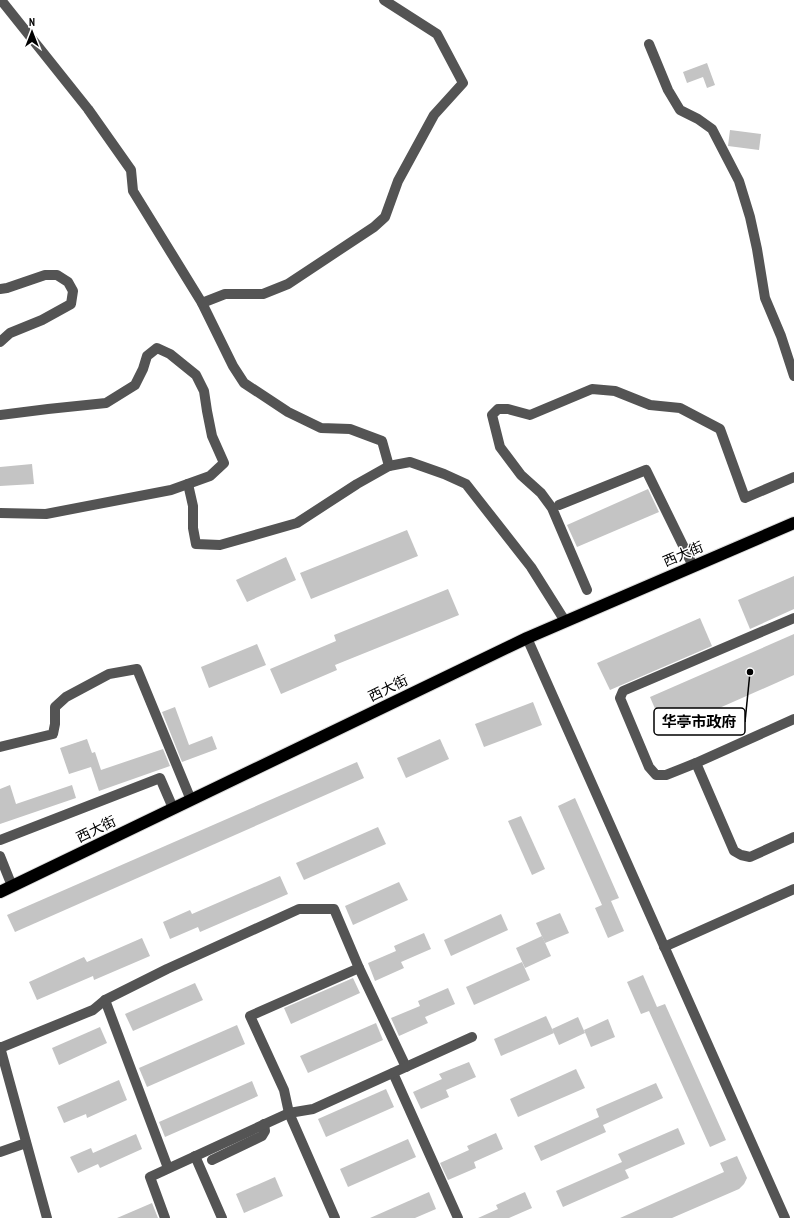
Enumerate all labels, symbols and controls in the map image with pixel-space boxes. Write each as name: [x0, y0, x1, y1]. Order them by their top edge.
north arrow: [12, 12, 52, 52]
text: N: [29, 15, 35, 29]
street label: 西大街: [660, 538, 706, 570]
street label: 西大街: [365, 671, 411, 705]
callout: 华亭市政府: [654, 708, 745, 735]
text: 华亭市政府: [661, 712, 737, 731]
street label: 西大街: [73, 812, 119, 846]

